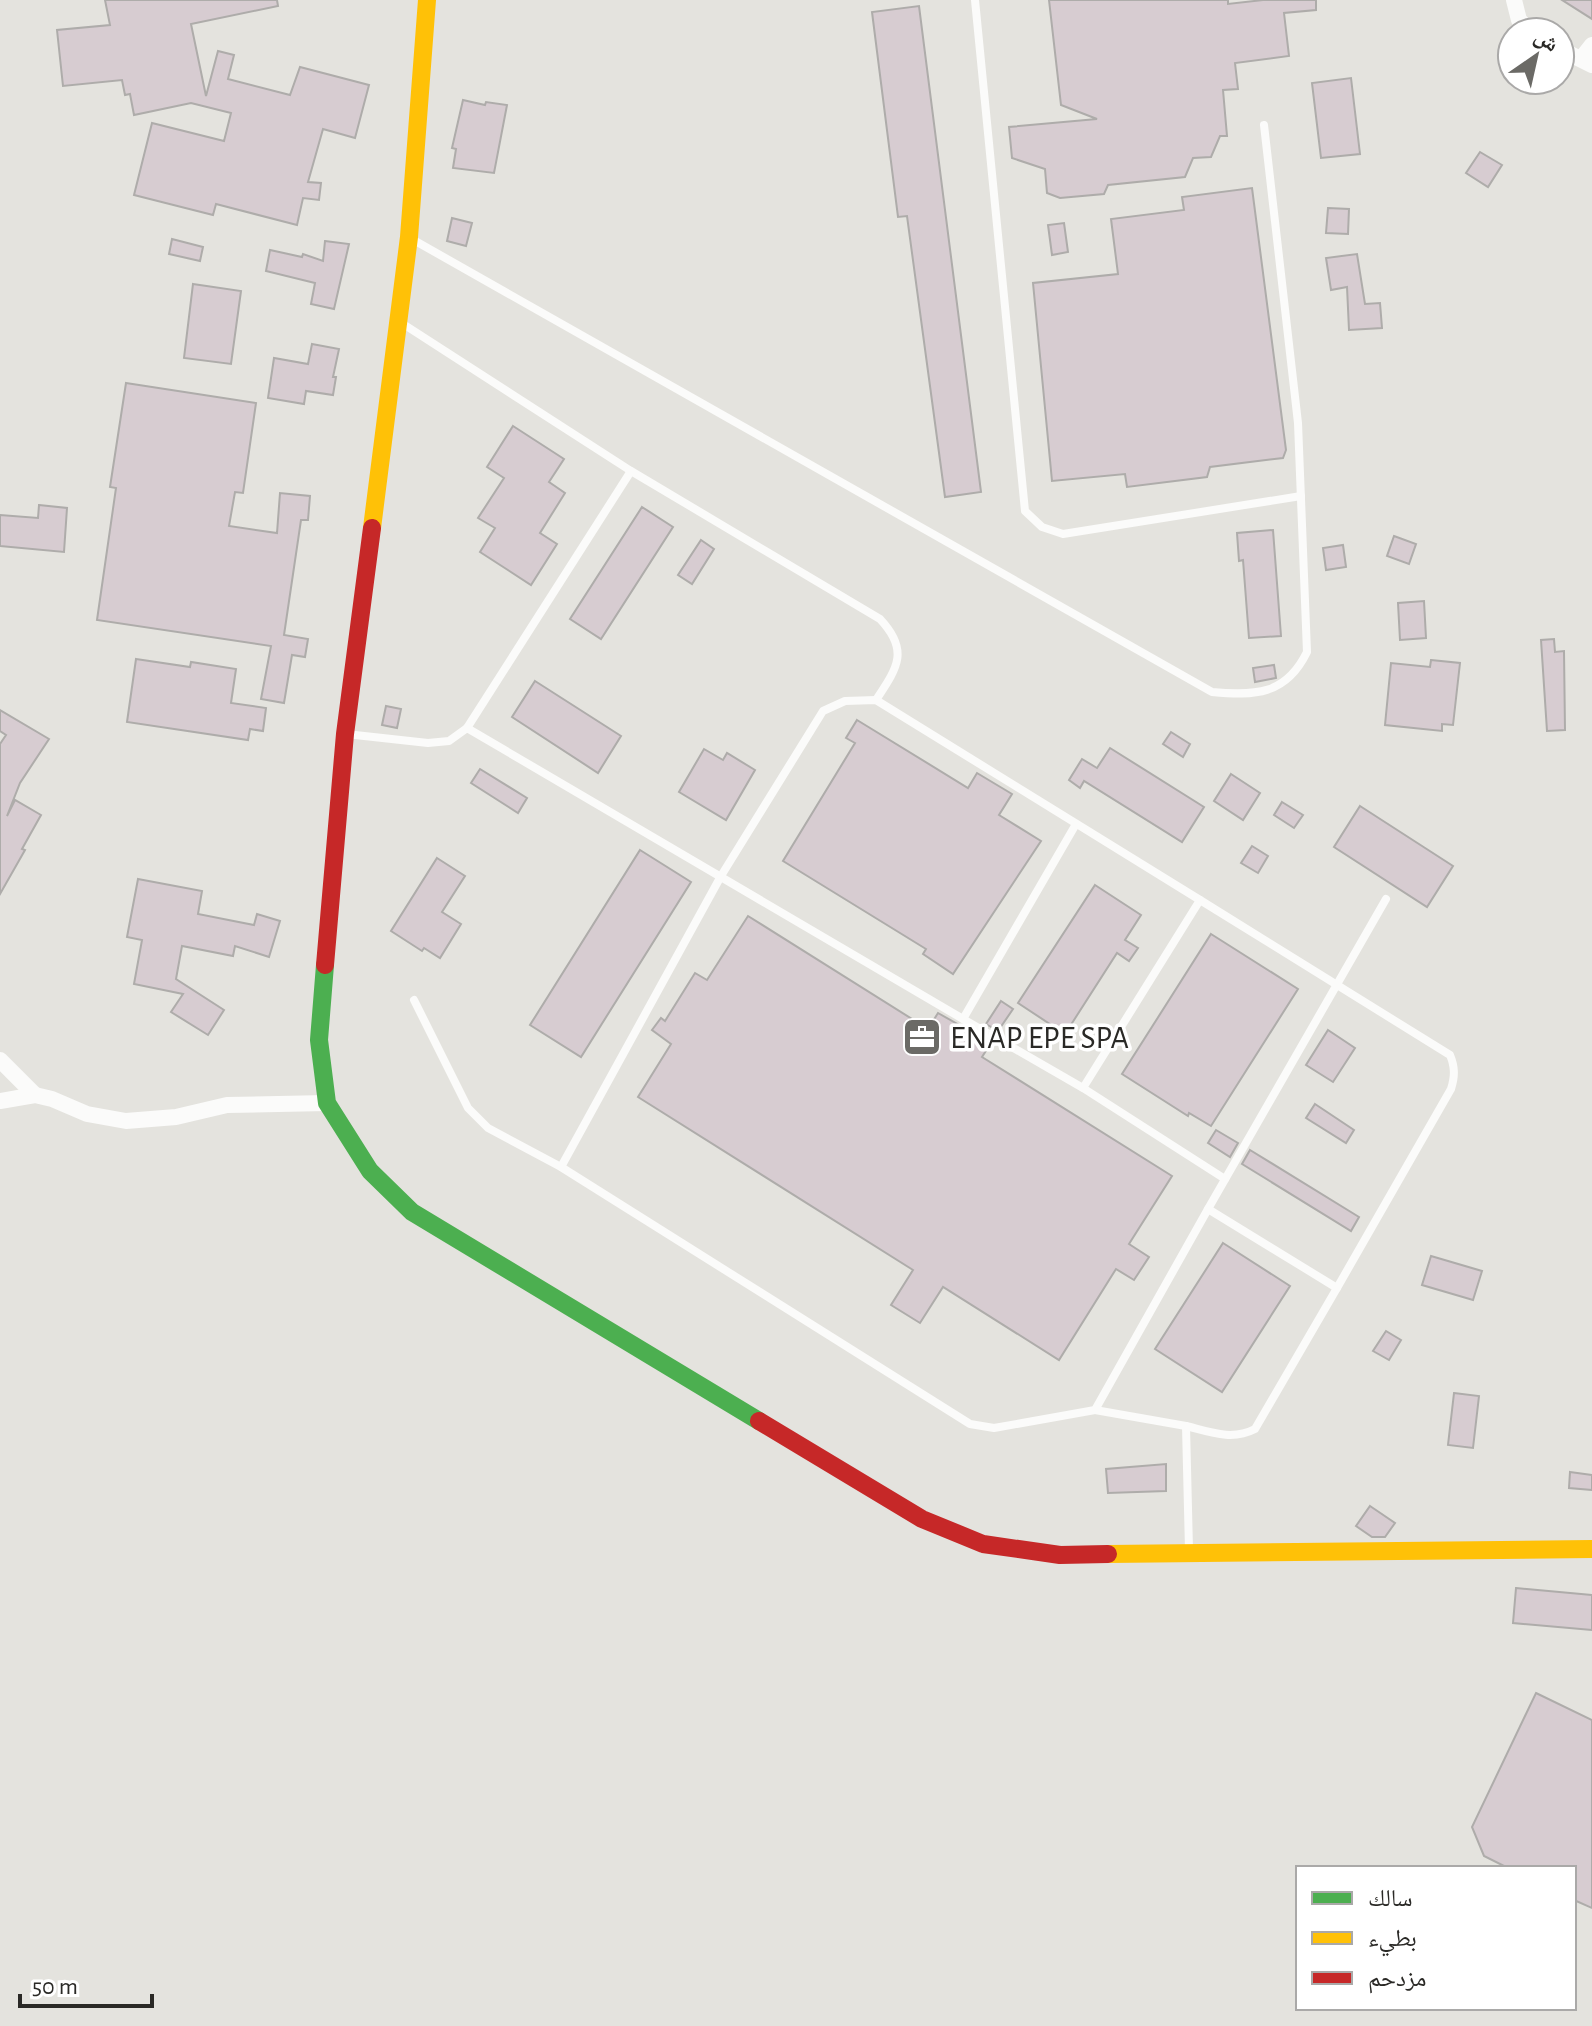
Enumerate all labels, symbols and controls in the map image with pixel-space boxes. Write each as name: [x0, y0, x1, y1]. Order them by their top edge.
north arrow: [1496, 16, 1576, 96]
text: ش: [1530, 25, 1562, 58]
office icon: ENAP EPE SPA: [901, 1016, 943, 1058]
place label: ENAP EPE SPA: [950, 1022, 1129, 1054]
legend: [1296, 1866, 1576, 2010]
text: سالك: [1368, 1887, 1413, 1911]
text: بطيء: [1368, 1927, 1417, 1957]
scale bar: [20, 1958, 152, 2008]
text: مزدحم: [1368, 1967, 1427, 1994]
text: 50 m: [32, 1975, 78, 1999]

